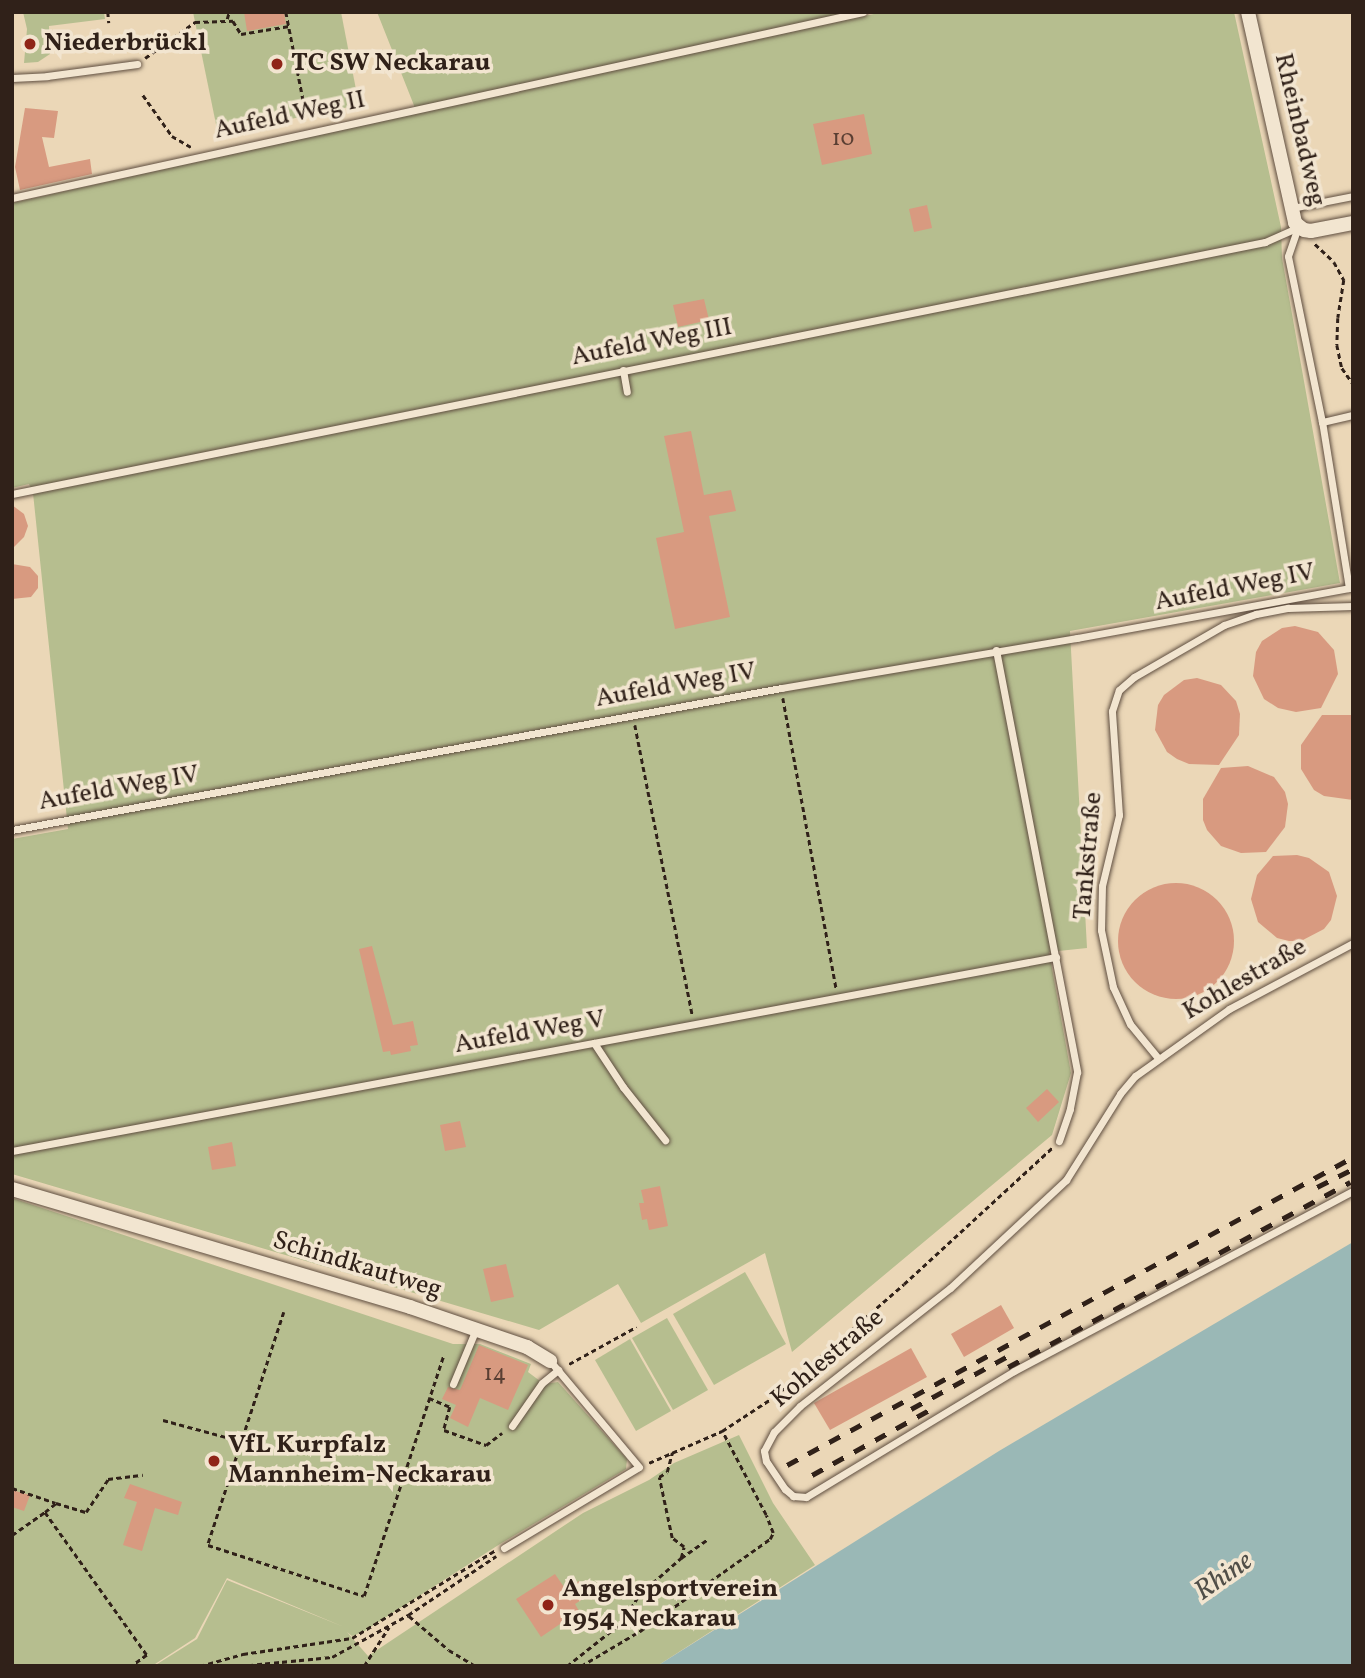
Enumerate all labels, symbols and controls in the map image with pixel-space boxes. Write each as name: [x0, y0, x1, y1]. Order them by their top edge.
place label: Niederbrückl: [44, 28, 206, 60]
marker: Niederbrückl: [22, 36, 38, 52]
place label: TC SW Neckarau: [291, 48, 491, 80]
street label: Rheinbadweg: [1266, 50, 1332, 210]
marker: TC SW Neckarau: [269, 56, 285, 72]
street label: Aufeld Weg II: [211, 85, 369, 147]
house number: 10: [832, 125, 854, 153]
street label: Aufeld Weg III: [569, 312, 735, 374]
street label: Aufeld Weg IV: [1152, 557, 1318, 619]
street label: Aufeld Weg IV: [593, 656, 759, 716]
street label: Aufeld Weg IV: [36, 759, 202, 819]
street label: Tankstraße: [1068, 791, 1110, 921]
street label: Kohlestraße: [1178, 932, 1312, 1028]
street label: Aufeld Weg V: [451, 1004, 609, 1062]
street label: Schindkautweg: [269, 1225, 445, 1307]
street label: Kohlestraße: [765, 1303, 891, 1415]
house number: 14: [484, 1360, 506, 1388]
place label: VfL Kurpfalz Mannheim-Neckarau: [228, 1430, 492, 1492]
marker: VfL Kurpfalz Mannheim-Neckarau: [206, 1453, 222, 1469]
water label: Rhine: [1188, 1545, 1260, 1609]
place label: Angelsportverein 1954 Neckarau: [562, 1574, 778, 1636]
marker: Angelsportverein 1954 Neckarau: [540, 1597, 556, 1613]

